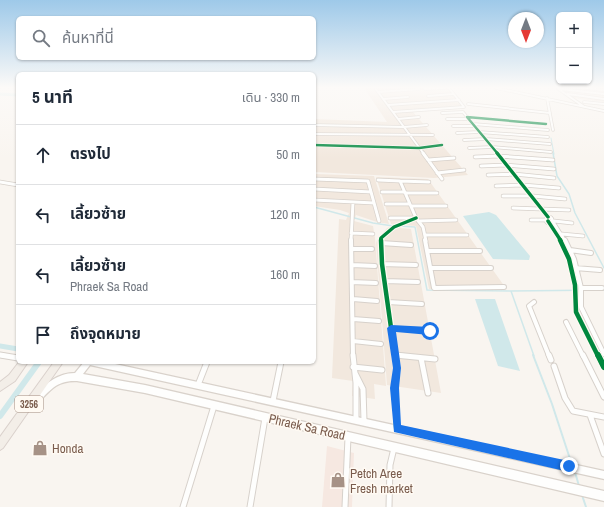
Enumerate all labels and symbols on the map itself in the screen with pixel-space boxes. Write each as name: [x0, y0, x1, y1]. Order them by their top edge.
north arrow: [508, 12, 544, 48]
route start: [421, 322, 439, 340]
road number: 3256: [15, 396, 43, 412]
street label: Phraek Sa Road: [267, 410, 347, 444]
shop icon: Honda: [31, 439, 49, 457]
place label: Honda: [52, 440, 83, 457]
route end: [560, 457, 578, 475]
place label: Petch Aree Fresh market: [350, 465, 413, 497]
shop icon: Petch Aree Fresh market: [329, 471, 347, 489]

